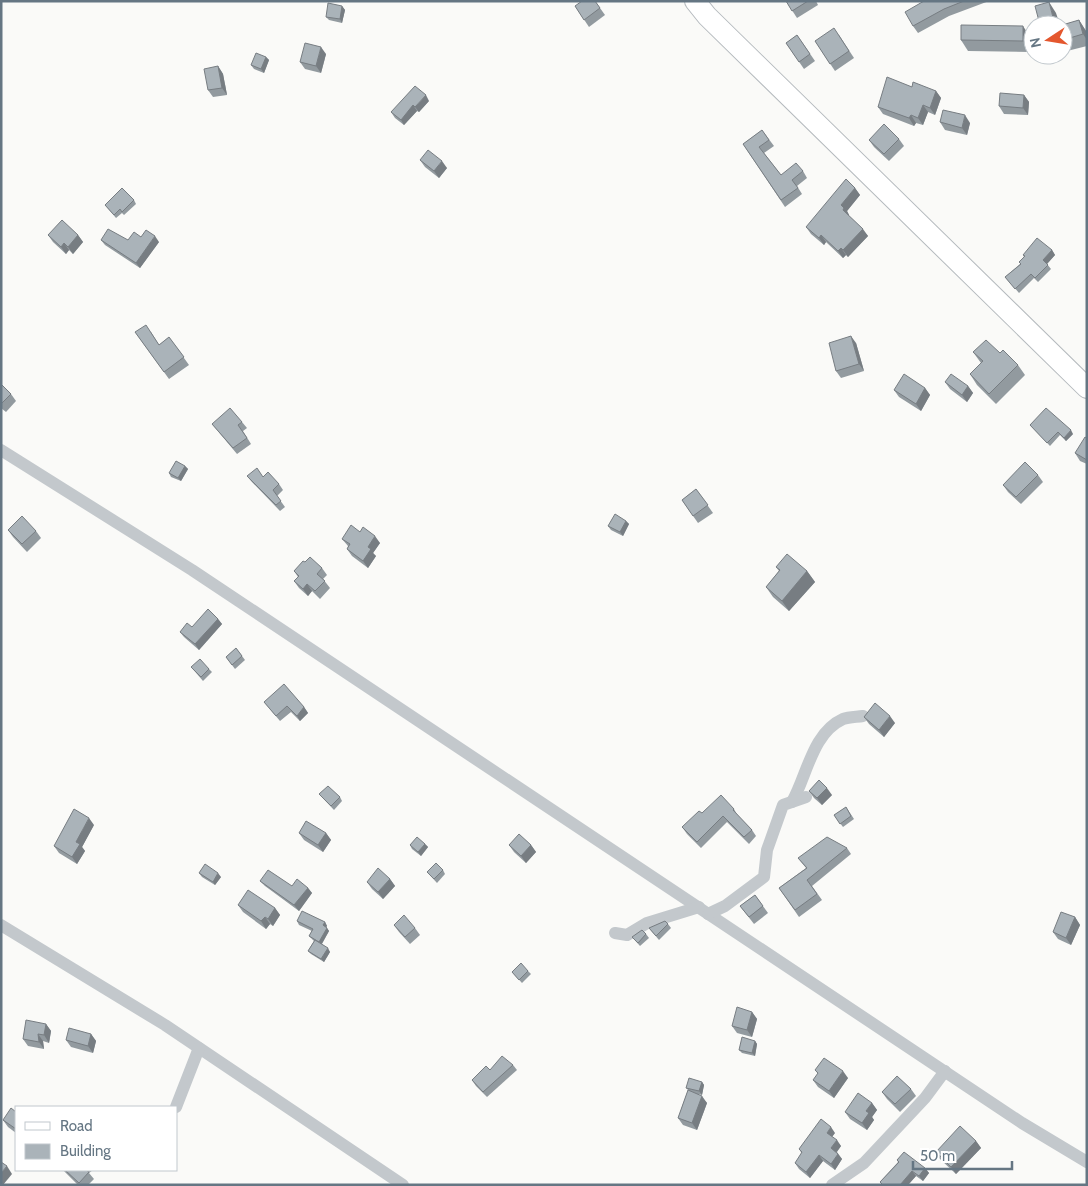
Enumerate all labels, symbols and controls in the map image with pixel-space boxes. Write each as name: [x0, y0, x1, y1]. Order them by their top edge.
north arrow: [1023, 15, 1073, 65]
text: N: [1025, 36, 1045, 49]
legend: [15, 1106, 178, 1171]
text: Road: [60, 1117, 93, 1135]
scale bar: [913, 1138, 1012, 1170]
text: Building: [60, 1142, 111, 1160]
text: 50 m: [920, 1147, 955, 1165]

